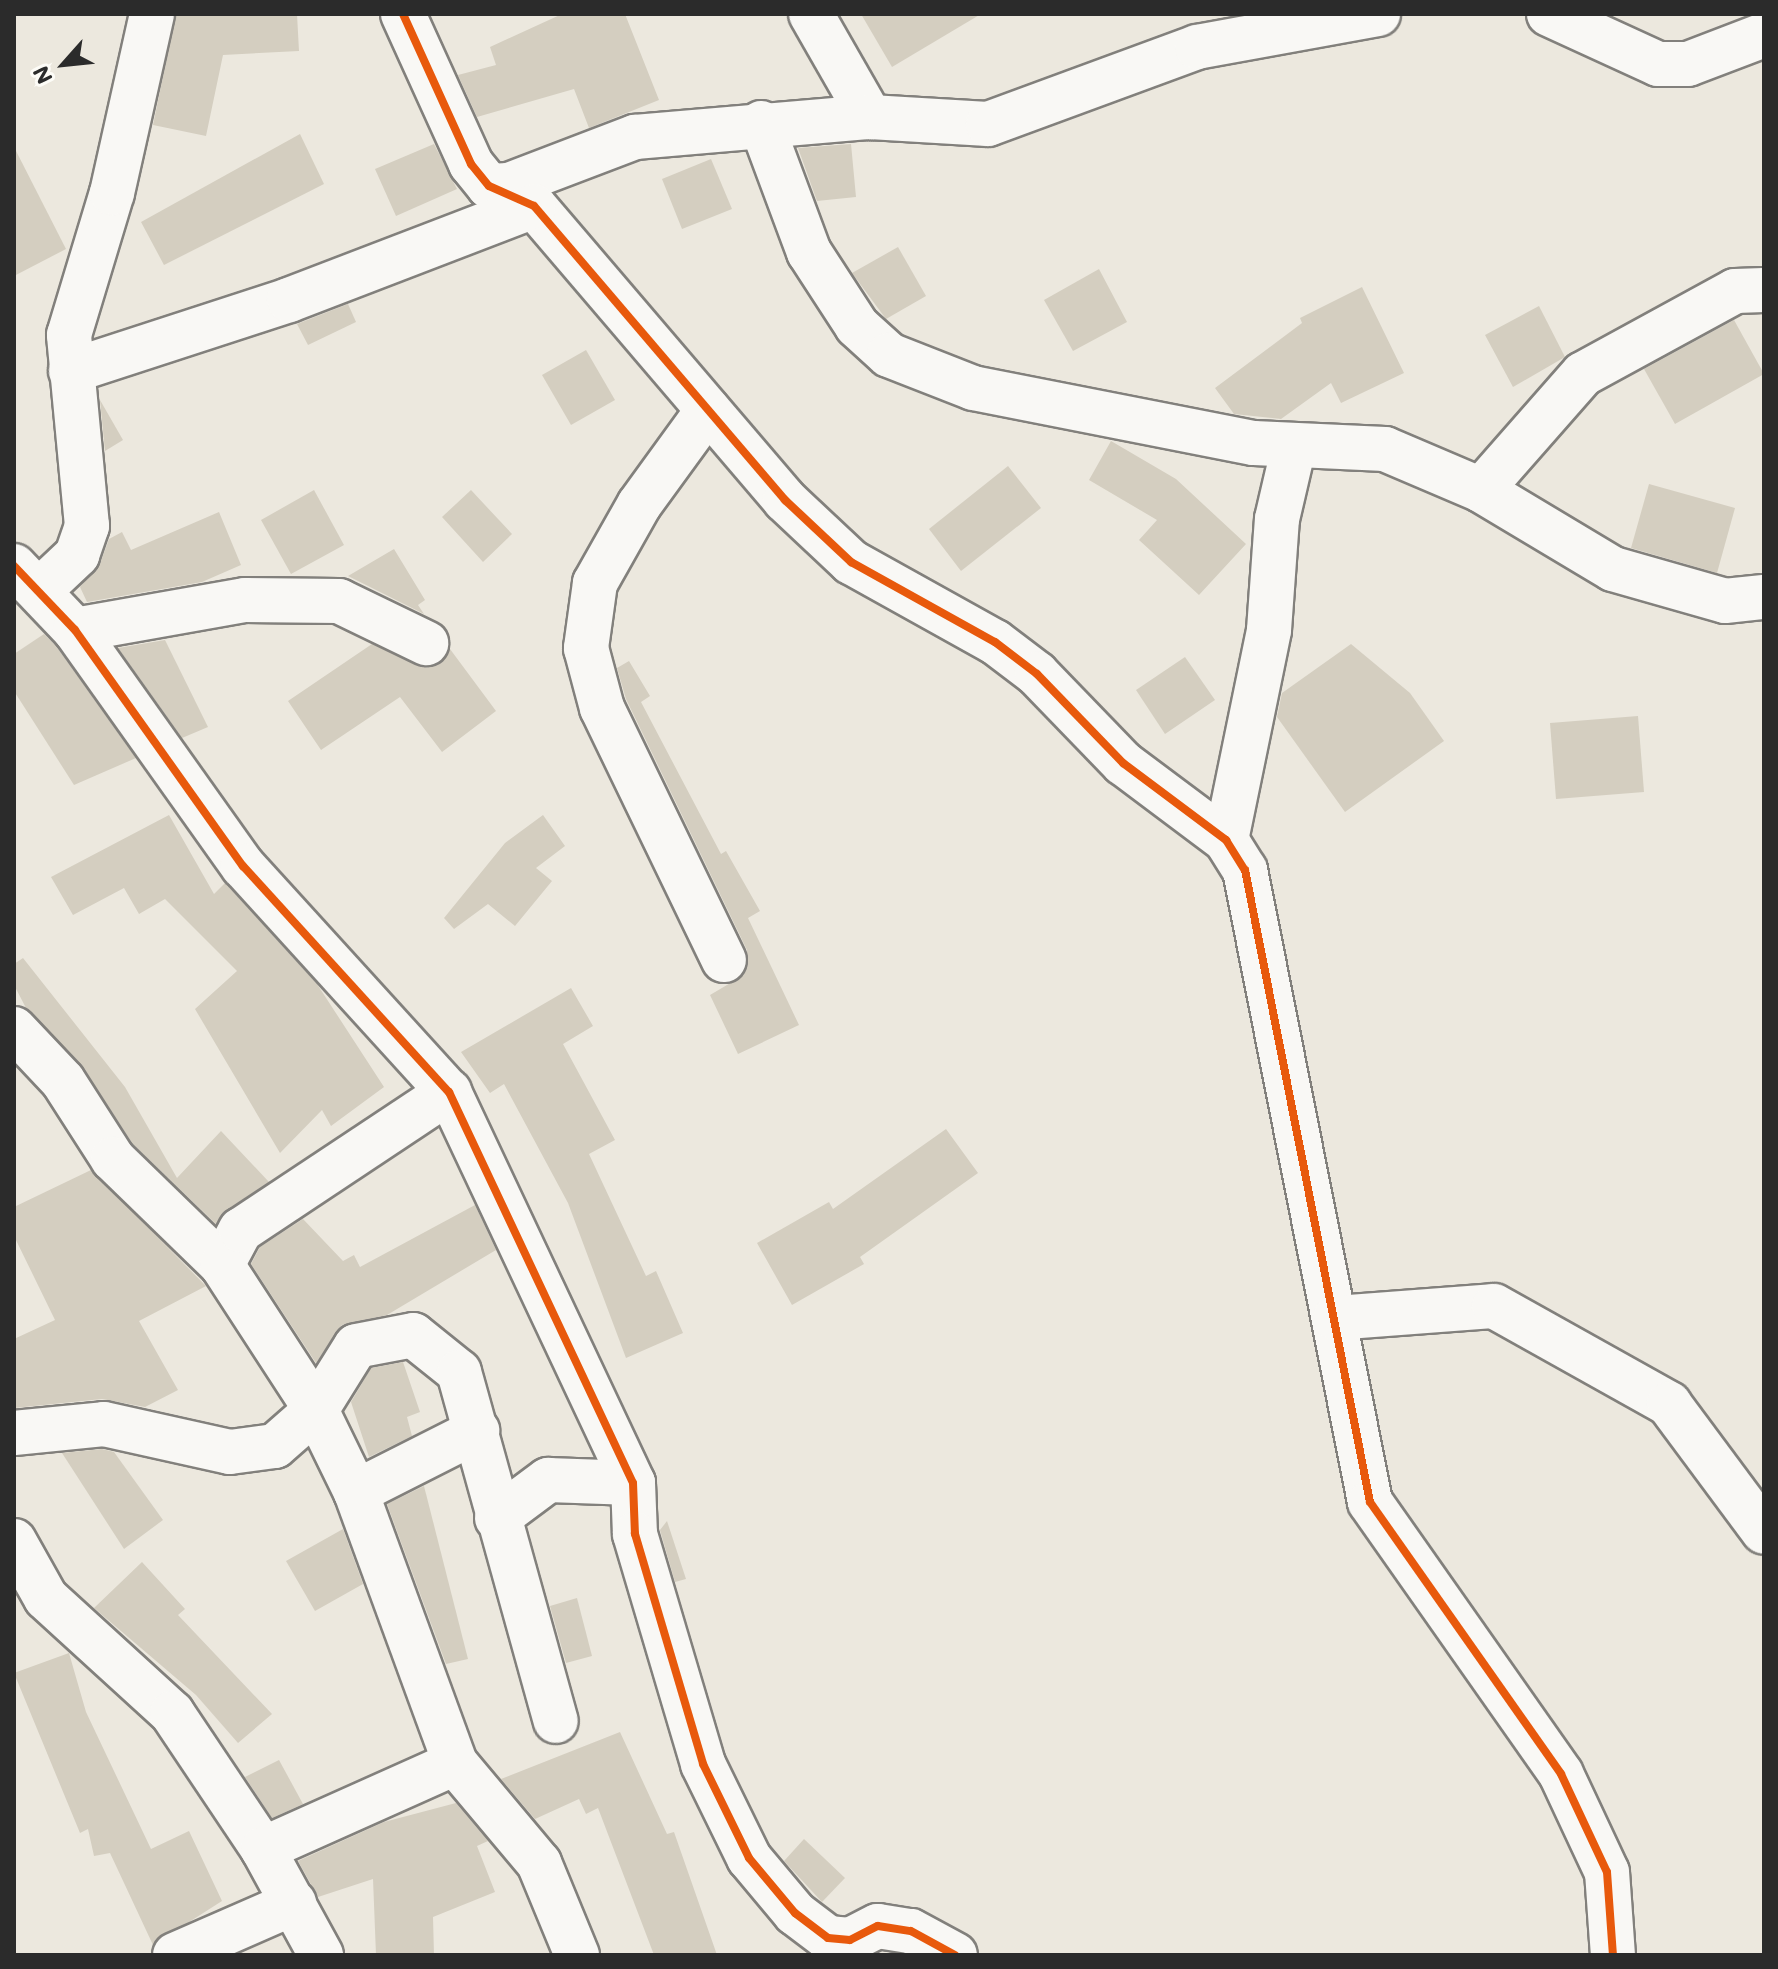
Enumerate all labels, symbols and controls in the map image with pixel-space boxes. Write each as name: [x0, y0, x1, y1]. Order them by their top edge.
north arrow: [24, 24, 104, 104]
text: N: [25, 61, 59, 89]

